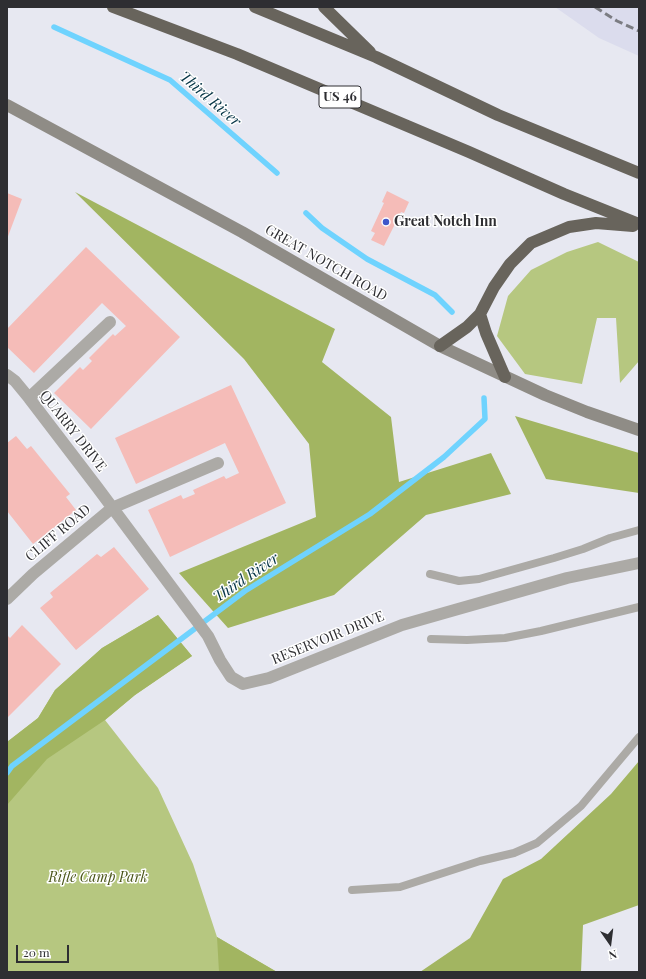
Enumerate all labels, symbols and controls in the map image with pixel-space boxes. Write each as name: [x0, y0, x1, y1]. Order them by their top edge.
water label: Third River: [176, 68, 244, 130]
road number: US 46: [319, 86, 361, 108]
place label: Great Notch Inn: [394, 214, 497, 230]
marker: Great Notch Inn: [381, 217, 391, 227]
street label: GREAT NOTCH ROAD: [262, 221, 390, 305]
street label: QUARRY DRIVE: [36, 387, 110, 475]
street label: CLIFF ROAD: [22, 501, 94, 565]
water label: Third River: [210, 550, 282, 606]
street label: RESERVOIR DRIVE: [269, 608, 387, 668]
park label: Rifle Camp Park: [48, 870, 148, 886]
north arrow: [590, 923, 630, 963]
scale bar: [18, 937, 71, 963]
text: 20 m: [23, 944, 50, 960]
text: N: [607, 947, 619, 963]

